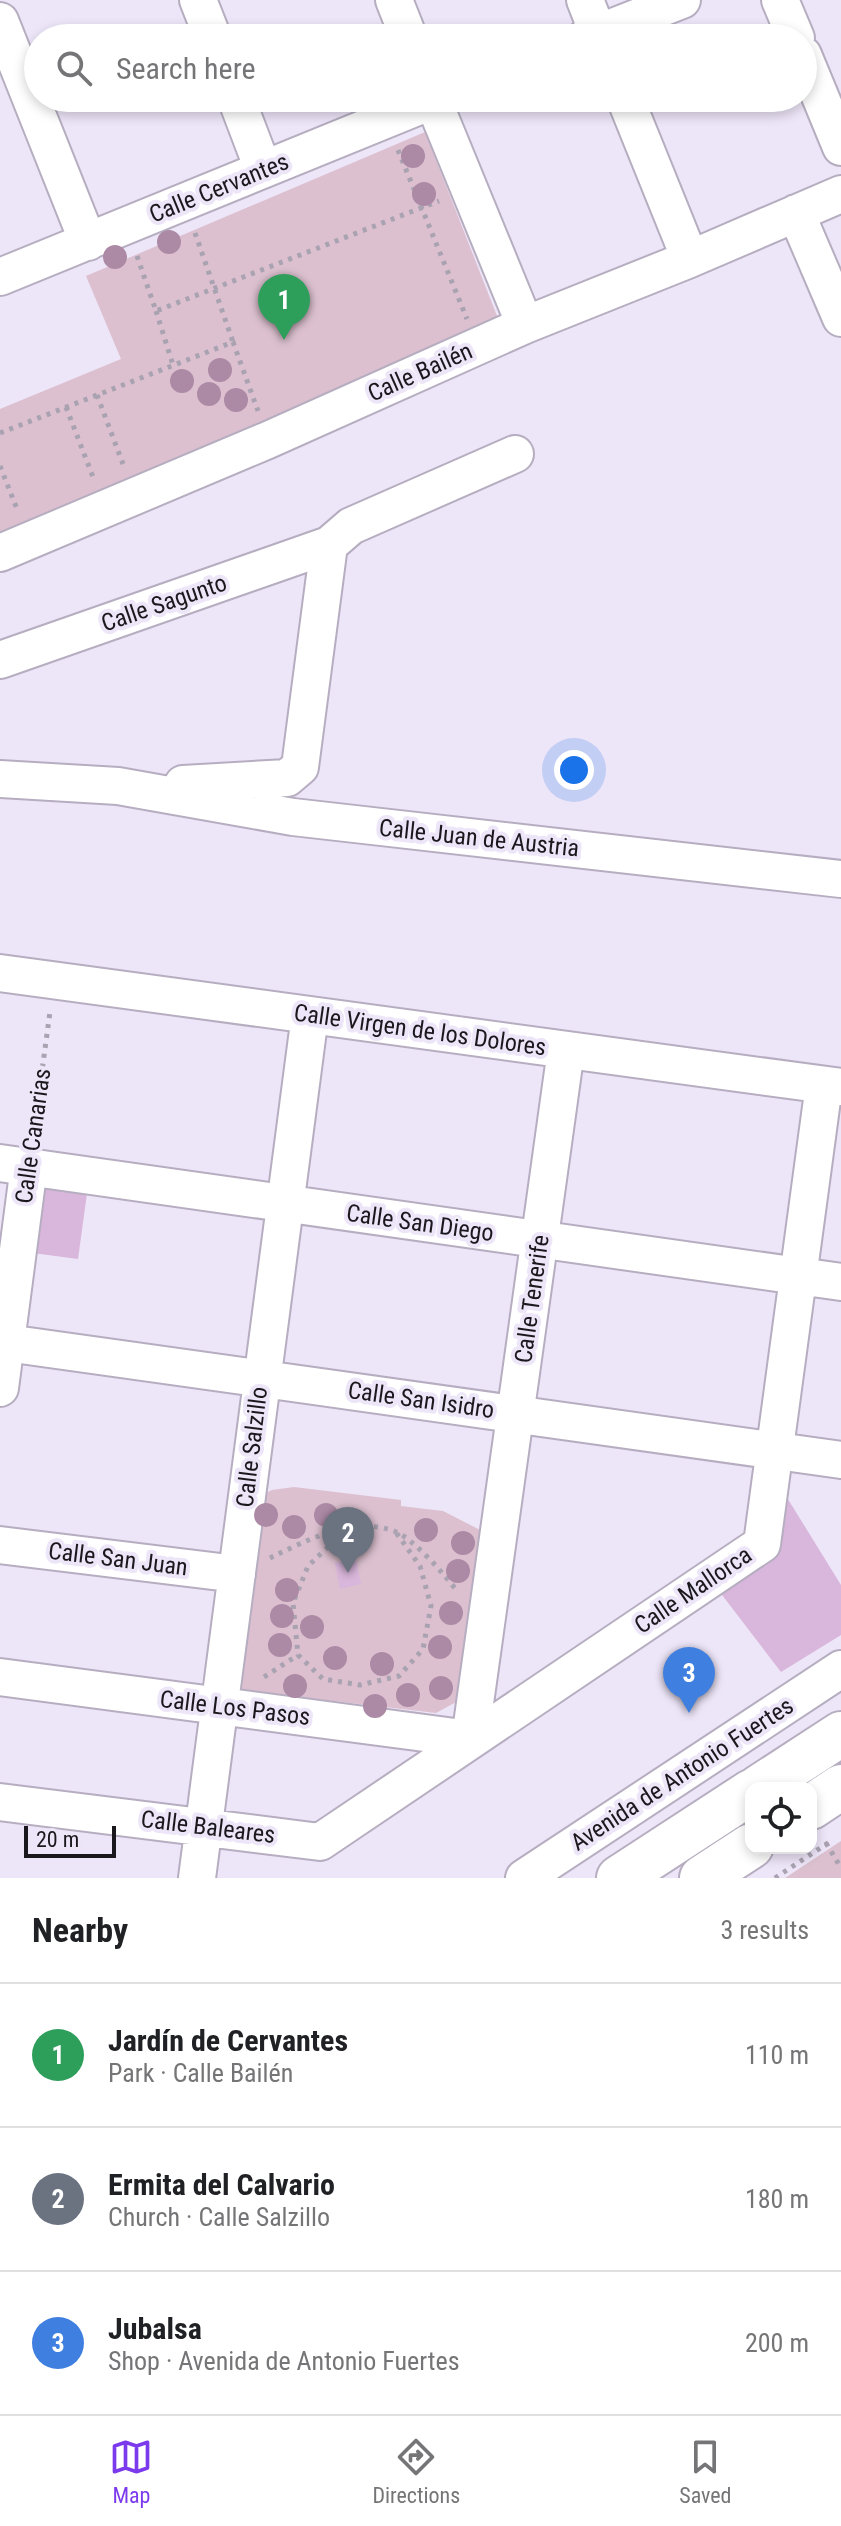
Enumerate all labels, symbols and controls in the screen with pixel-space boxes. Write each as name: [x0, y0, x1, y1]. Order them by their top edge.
search box: [24, 24, 817, 112]
icon: search: [52, 46, 96, 90]
text: Search here: [116, 51, 256, 86]
street label: Calle Cervantes: [145, 147, 293, 229]
pin: 1: [258, 274, 310, 340]
street label: Calle Bailén: [363, 337, 477, 407]
street label: Calle Sagunto: [98, 568, 230, 638]
your location: [554, 750, 594, 790]
street label: Calle Juan de Austria: [378, 814, 580, 862]
street label: Calle Virgen de los Dolores: [292, 998, 548, 1062]
street label: Calle Canarias: [10, 1067, 56, 1205]
street label: Calle San Diego: [345, 1199, 495, 1247]
street label: Calle Tenerife: [509, 1233, 555, 1365]
street label: Calle San Isidro: [346, 1376, 496, 1424]
street label: Calle Salzillo: [231, 1385, 273, 1509]
pin: 2: [322, 1507, 374, 1573]
street label: Calle San Juan: [47, 1537, 189, 1581]
street label: Calle Mallorca: [629, 1541, 757, 1639]
pin: 3: [663, 1647, 715, 1713]
street label: Calle Los Pasos: [158, 1685, 312, 1731]
street label: Avenida de Antonio Fuertes: [565, 1692, 799, 1856]
map controls: [745, 1782, 817, 1854]
button: locate: [745, 1782, 817, 1854]
street label: Calle Baleares: [139, 1805, 277, 1849]
scale bar: [24, 1822, 116, 1858]
text: 20 m: [36, 1827, 79, 1852]
text: Nearby: [32, 1910, 128, 1950]
text: 3 results: [720, 1915, 809, 1945]
text: Jardín de Cervantes: [108, 2023, 348, 2058]
text: 1: [51, 2040, 65, 2070]
text: 110 m: [745, 2040, 809, 2070]
text: Park · Calle Bailén: [108, 2058, 293, 2088]
text: Ermita del Calvario: [108, 2167, 335, 2202]
text: 2: [51, 2184, 65, 2214]
text: 180 m: [745, 2184, 809, 2214]
text: Church · Calle Salzillo: [108, 2202, 330, 2232]
text: Jubalsa: [108, 2311, 202, 2346]
text: 3: [51, 2328, 65, 2358]
text: 200 m: [745, 2328, 809, 2358]
text: Shop · Avenida de Antonio Fuertes: [108, 2346, 460, 2376]
tab: Map: [109, 2435, 153, 2508]
tab: Directions: [372, 2435, 460, 2508]
tab: Saved: [679, 2435, 732, 2508]

